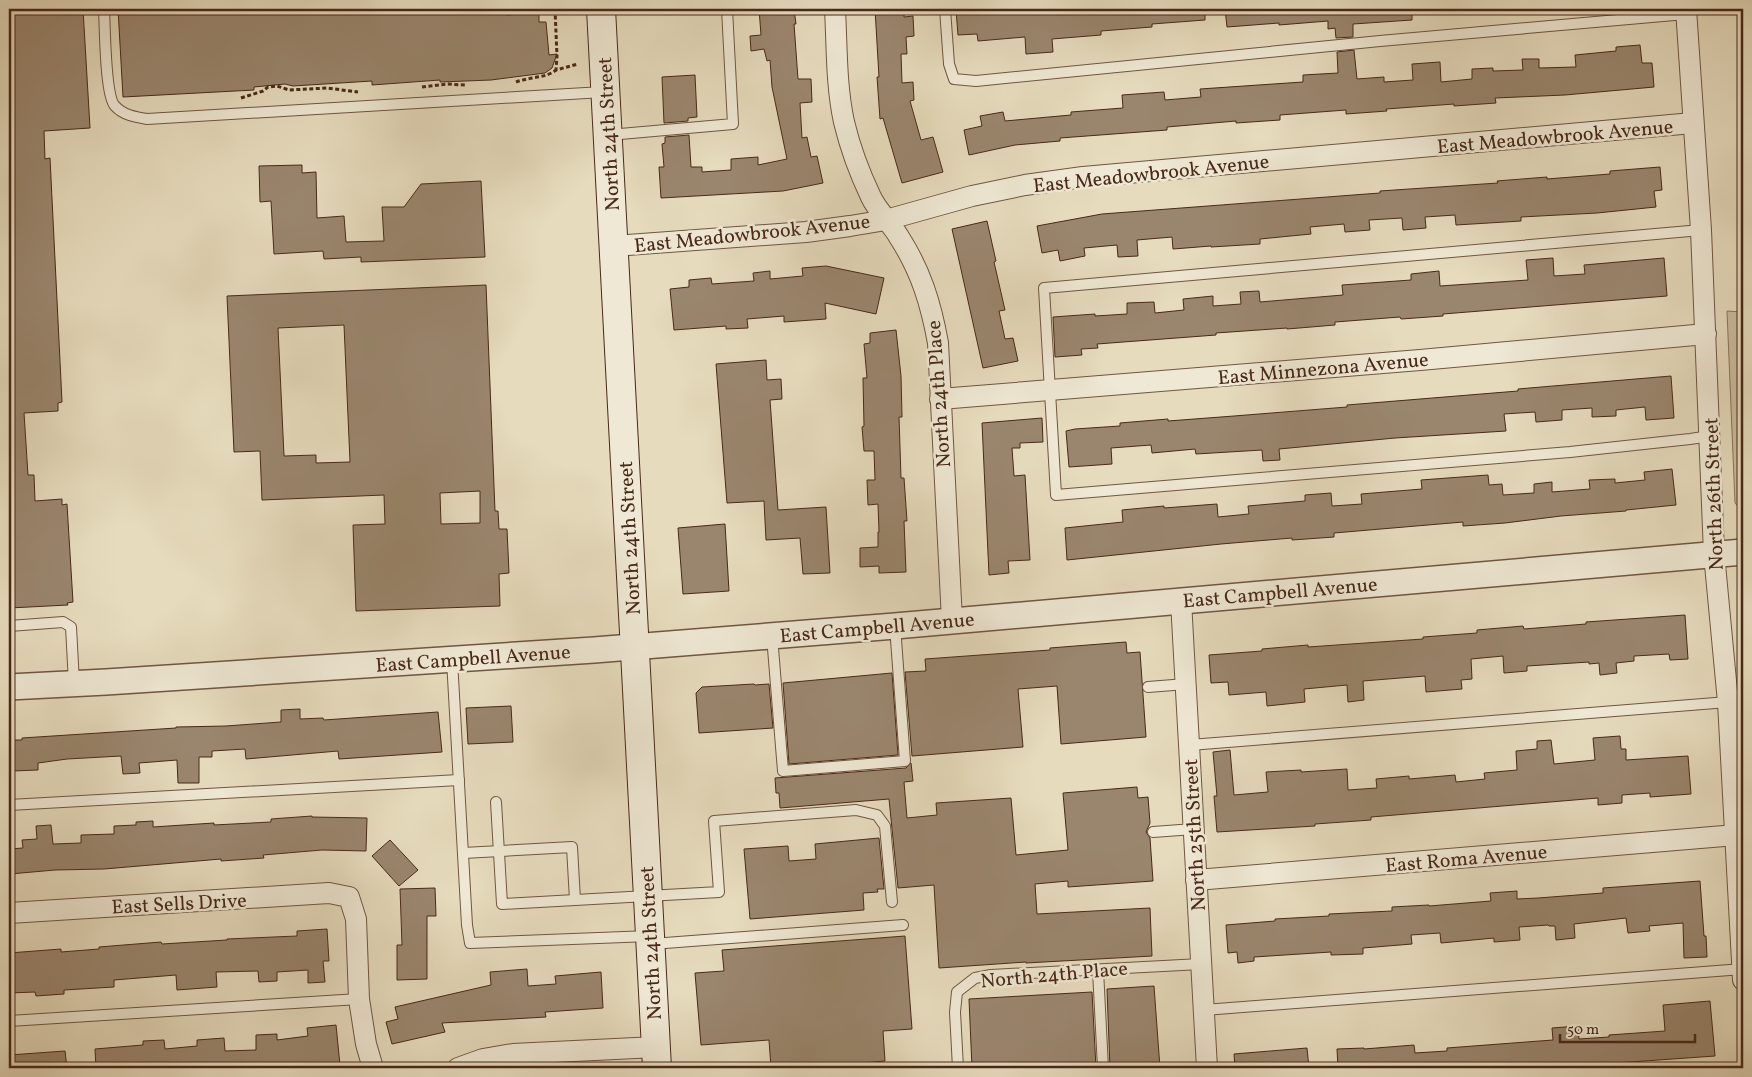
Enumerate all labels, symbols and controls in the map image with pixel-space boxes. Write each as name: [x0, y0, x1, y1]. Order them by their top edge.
street label: North 24th Street: [592, 56, 628, 212]
street label: East Meadowbrook Avenue: [1436, 114, 1675, 162]
street label: East Meadowbrook Avenue: [1032, 149, 1271, 201]
street label: East Meadowbrook Avenue: [633, 209, 872, 261]
street label: North 24th Place: [921, 319, 959, 469]
street label: East Minnezona Avenue: [1217, 347, 1430, 393]
street label: North 26th Street: [1698, 417, 1732, 571]
street label: North 24th Street: [613, 460, 649, 616]
street label: East Campbell Avenue: [1182, 572, 1379, 616]
street label: East Campbell Avenue: [779, 607, 976, 651]
street label: East Campbell Avenue: [375, 639, 572, 681]
street label: North 25th Street: [1178, 758, 1214, 912]
street label: East Roma Avenue: [1384, 839, 1548, 881]
street label: North 24th Street: [634, 865, 670, 1021]
street label: East Sells Drive: [111, 887, 247, 923]
street label: North 24th Place: [979, 956, 1129, 996]
scale bar: [1560, 1012, 1694, 1044]
text: 50 m: [1567, 1020, 1599, 1041]

